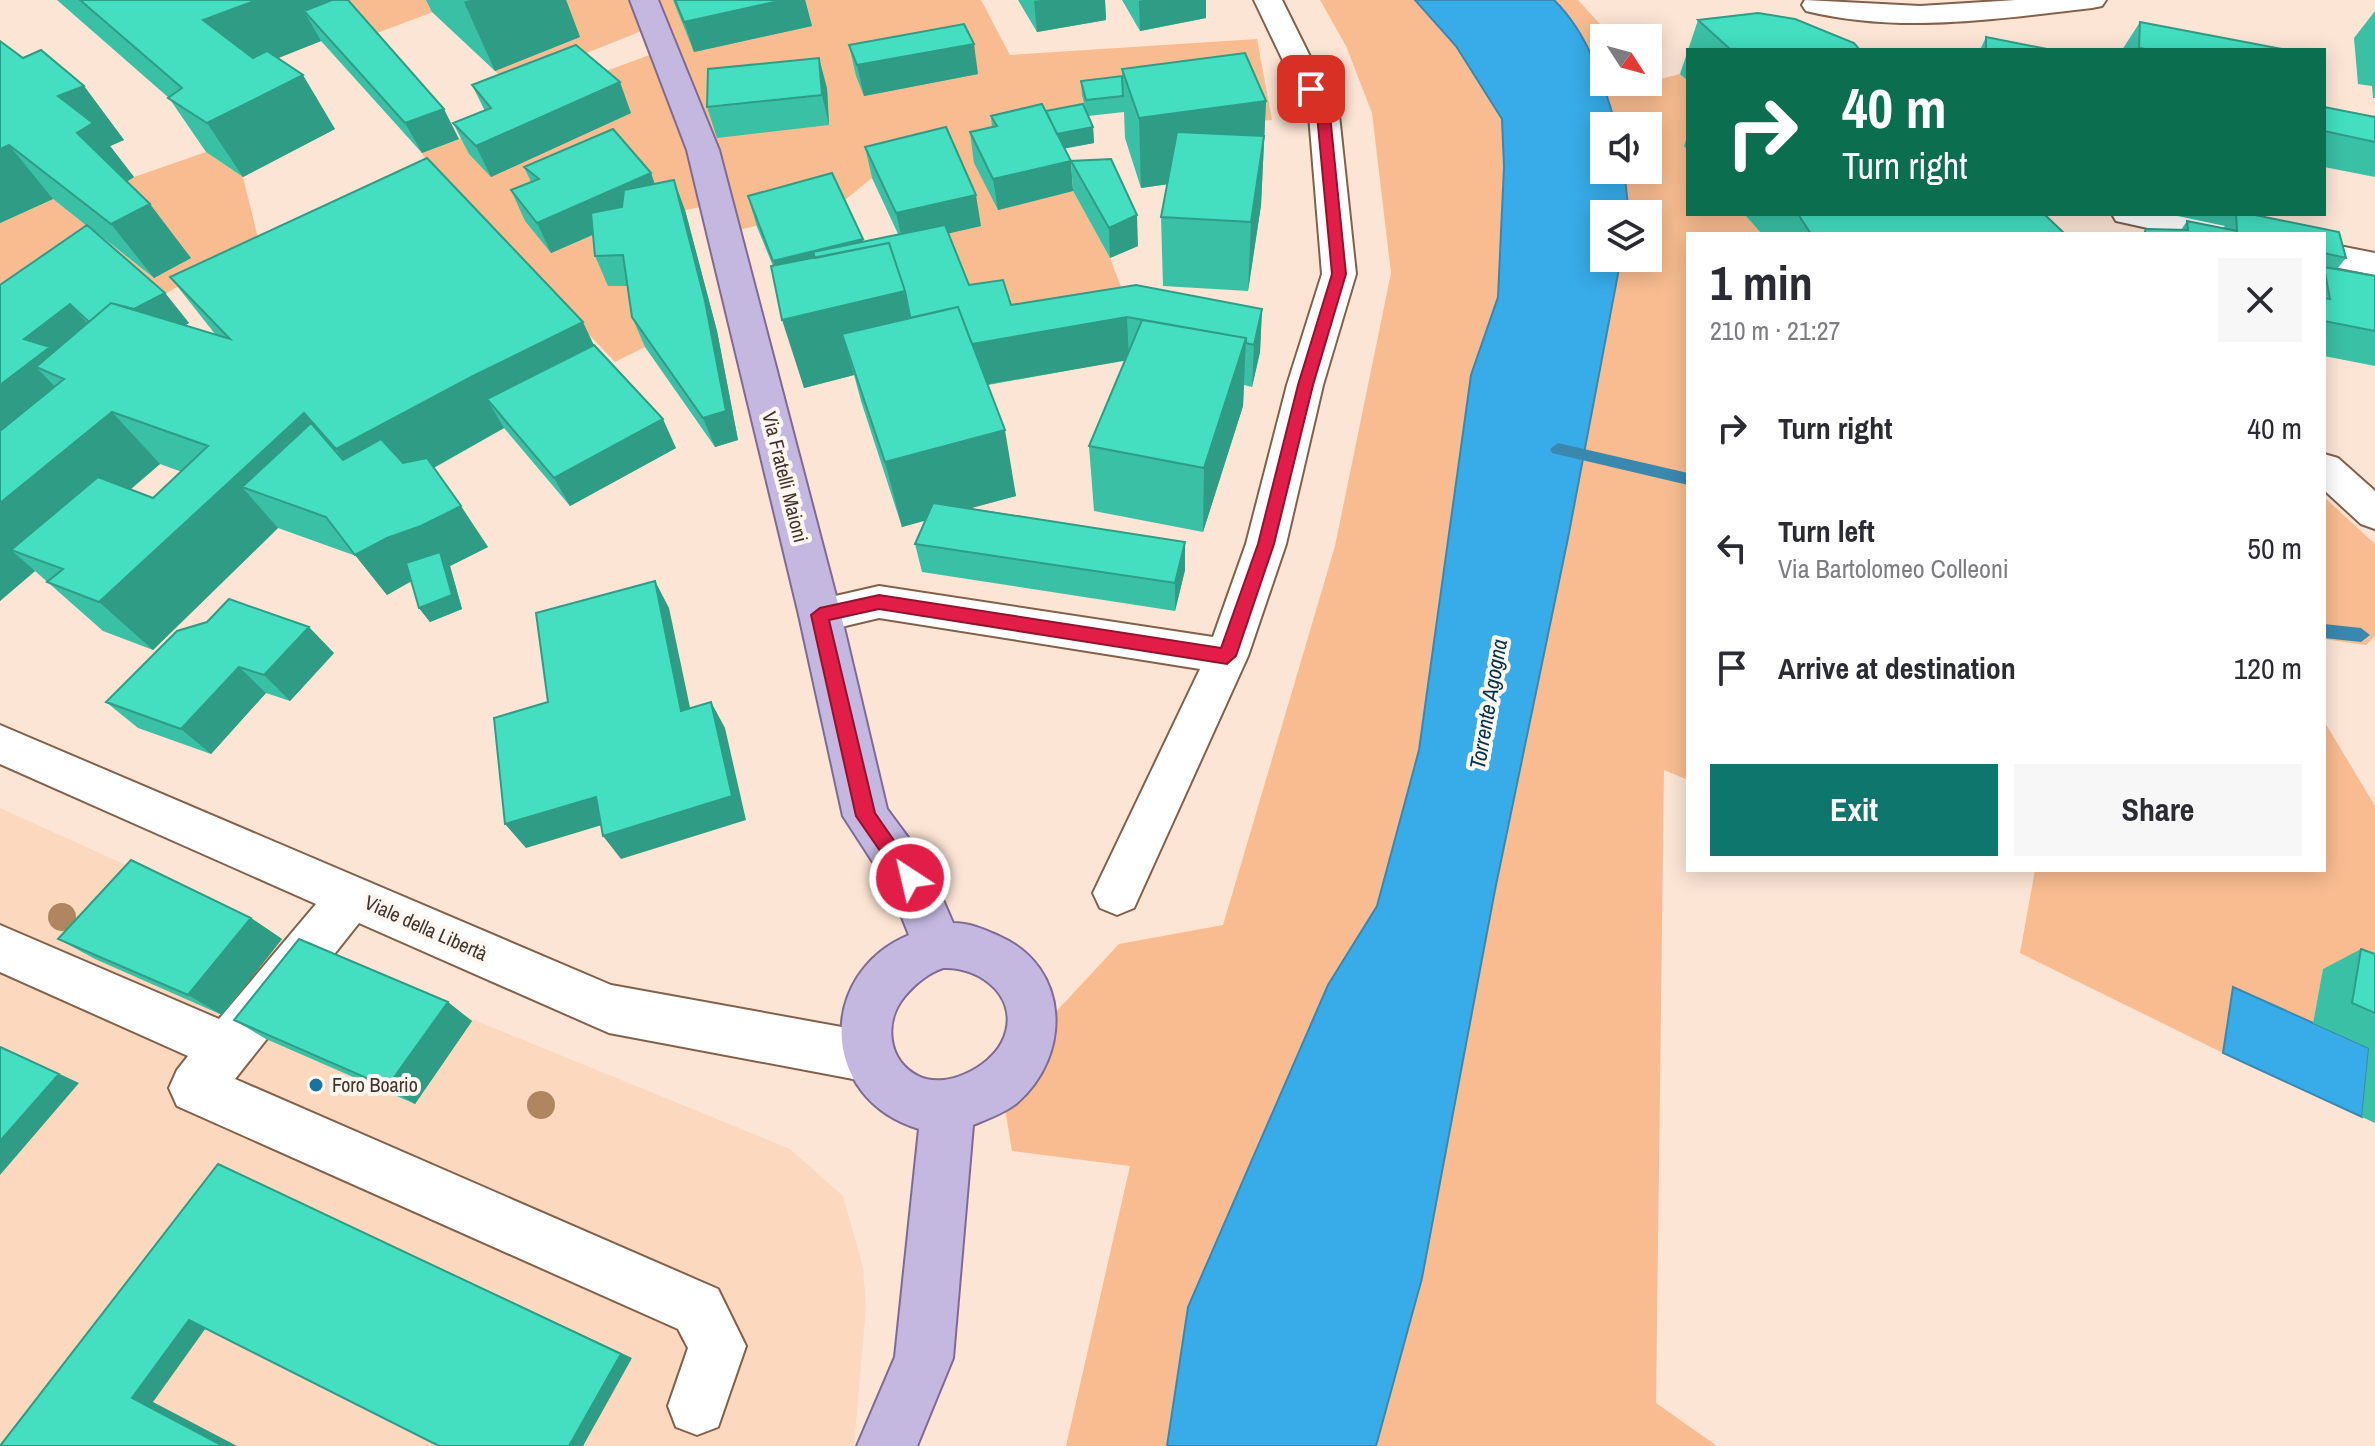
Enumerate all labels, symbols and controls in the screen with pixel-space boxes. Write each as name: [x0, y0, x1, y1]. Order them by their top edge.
north arrow: [1590, 24, 1662, 96]
map controls: [1590, 24, 1662, 272]
pin: [1277, 55, 1345, 123]
icon: arrive: [1289, 67, 1333, 111]
text: 40 m: [1842, 70, 1947, 145]
icon: right: [1710, 80, 1814, 184]
button: sound: [1590, 112, 1662, 184]
text: Turn right: [1842, 142, 1967, 190]
button: layers: [1590, 200, 1662, 272]
text: 1 min: [1710, 250, 1813, 315]
button: close: [2218, 258, 2302, 342]
text: 210 m · 21:27: [1710, 313, 1840, 348]
icon: right: [1710, 406, 1754, 450]
text: Turn right: [1778, 408, 1892, 448]
text: 40 m: [2247, 408, 2302, 448]
street label: Via Fratelli Maioni: [756, 409, 815, 545]
text: Turn left: [1778, 511, 1875, 551]
icon: left: [1710, 526, 1754, 570]
text: 50 m: [2247, 528, 2302, 568]
text: Via Bartolomeo Colleoni: [1778, 551, 2009, 586]
water label: Torrente Agogna: [1462, 637, 1514, 771]
icon: arrive: [1710, 646, 1754, 690]
text: Arrive at destination: [1778, 648, 2016, 688]
text: 120 m: [2234, 648, 2302, 688]
button: Exit: [1710, 764, 1998, 856]
button: Share: [2014, 764, 2302, 856]
position arrow: [868, 836, 952, 920]
street label: Viale della Libertà: [360, 888, 492, 967]
place label: Foro Boario: [332, 1071, 418, 1098]
marker: Foro Boario: [307, 1076, 325, 1094]

